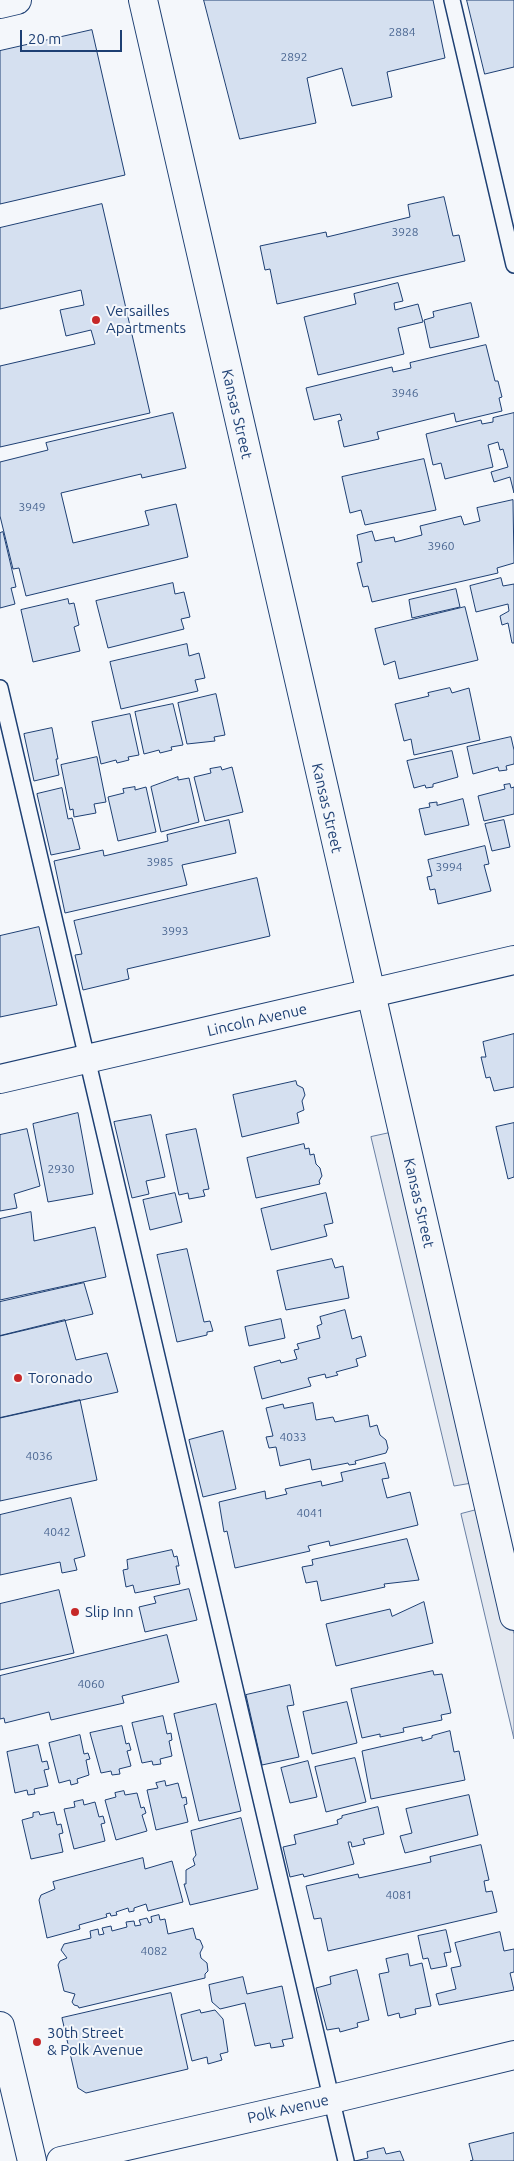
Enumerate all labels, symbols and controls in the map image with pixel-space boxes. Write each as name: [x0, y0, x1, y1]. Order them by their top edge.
scale bar: [22, 20, 125, 52]
house number: 2884: [388, 25, 416, 39]
text: 20 m: [28, 30, 61, 47]
house number: 2892: [280, 50, 308, 64]
house number: 3928: [391, 225, 419, 239]
place label: Versailles Apartments: [106, 302, 186, 337]
marker: Versailles Apartments: [90, 314, 102, 326]
street label: Kansas Street: [218, 367, 256, 461]
house number: 3946: [391, 386, 419, 400]
house number: 3949: [18, 500, 46, 514]
house number: 3960: [427, 539, 455, 553]
street label: Kansas Street: [308, 761, 346, 855]
house number: 3985: [146, 855, 174, 869]
house number: 3994: [435, 860, 463, 874]
house number: 3993: [161, 924, 189, 938]
street label: Lincoln Avenue: [205, 1000, 309, 1040]
street label: Kansas Street: [400, 1156, 438, 1250]
house number: 2930: [47, 1162, 75, 1176]
place label: Toronado: [28, 1369, 93, 1387]
marker: Toronado: [12, 1372, 24, 1384]
house number: 4033: [279, 1430, 307, 1444]
house number: 4036: [25, 1449, 53, 1463]
house number: 4041: [296, 1506, 324, 1520]
house number: 4042: [43, 1525, 71, 1539]
place label: Slip Inn: [85, 1603, 134, 1621]
marker: Slip Inn: [69, 1606, 81, 1618]
house number: 4060: [77, 1677, 105, 1691]
house number: 4081: [385, 1888, 413, 1902]
house number: 4082: [140, 1944, 168, 1958]
place label: 30th Street & Polk Avenue: [47, 2024, 143, 2059]
marker: 30th Street & Polk Avenue: [31, 2036, 43, 2048]
street label: Polk Avenue: [246, 2091, 330, 2127]

